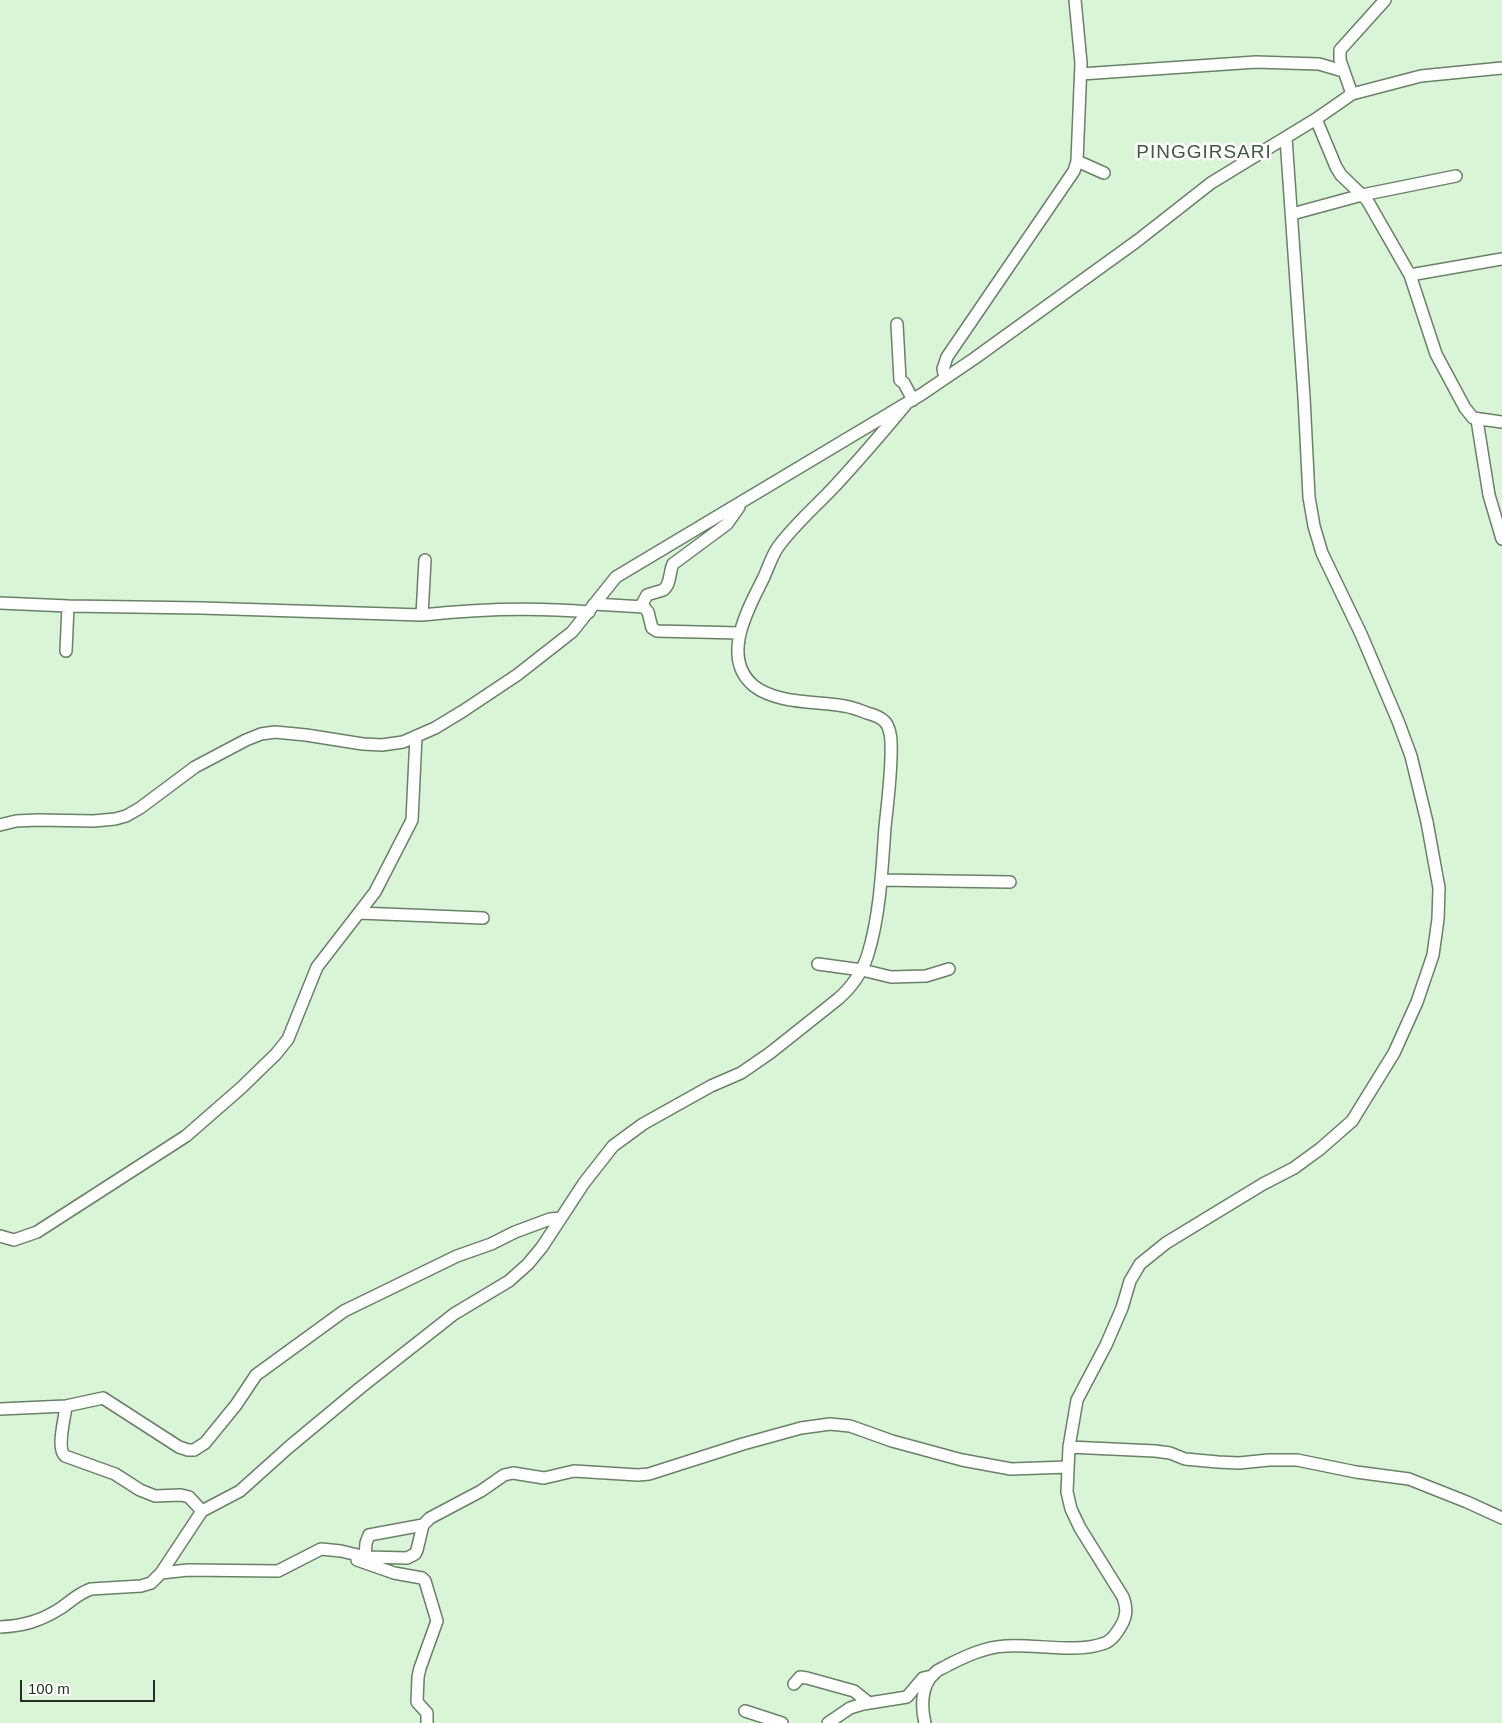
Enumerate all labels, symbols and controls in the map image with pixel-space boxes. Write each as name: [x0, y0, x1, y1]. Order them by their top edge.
district label: PINGGIRSARI: [1135, 142, 1273, 164]
scale bar: [22, 1670, 158, 1702]
text: 100 m: [28, 1680, 70, 1697]

